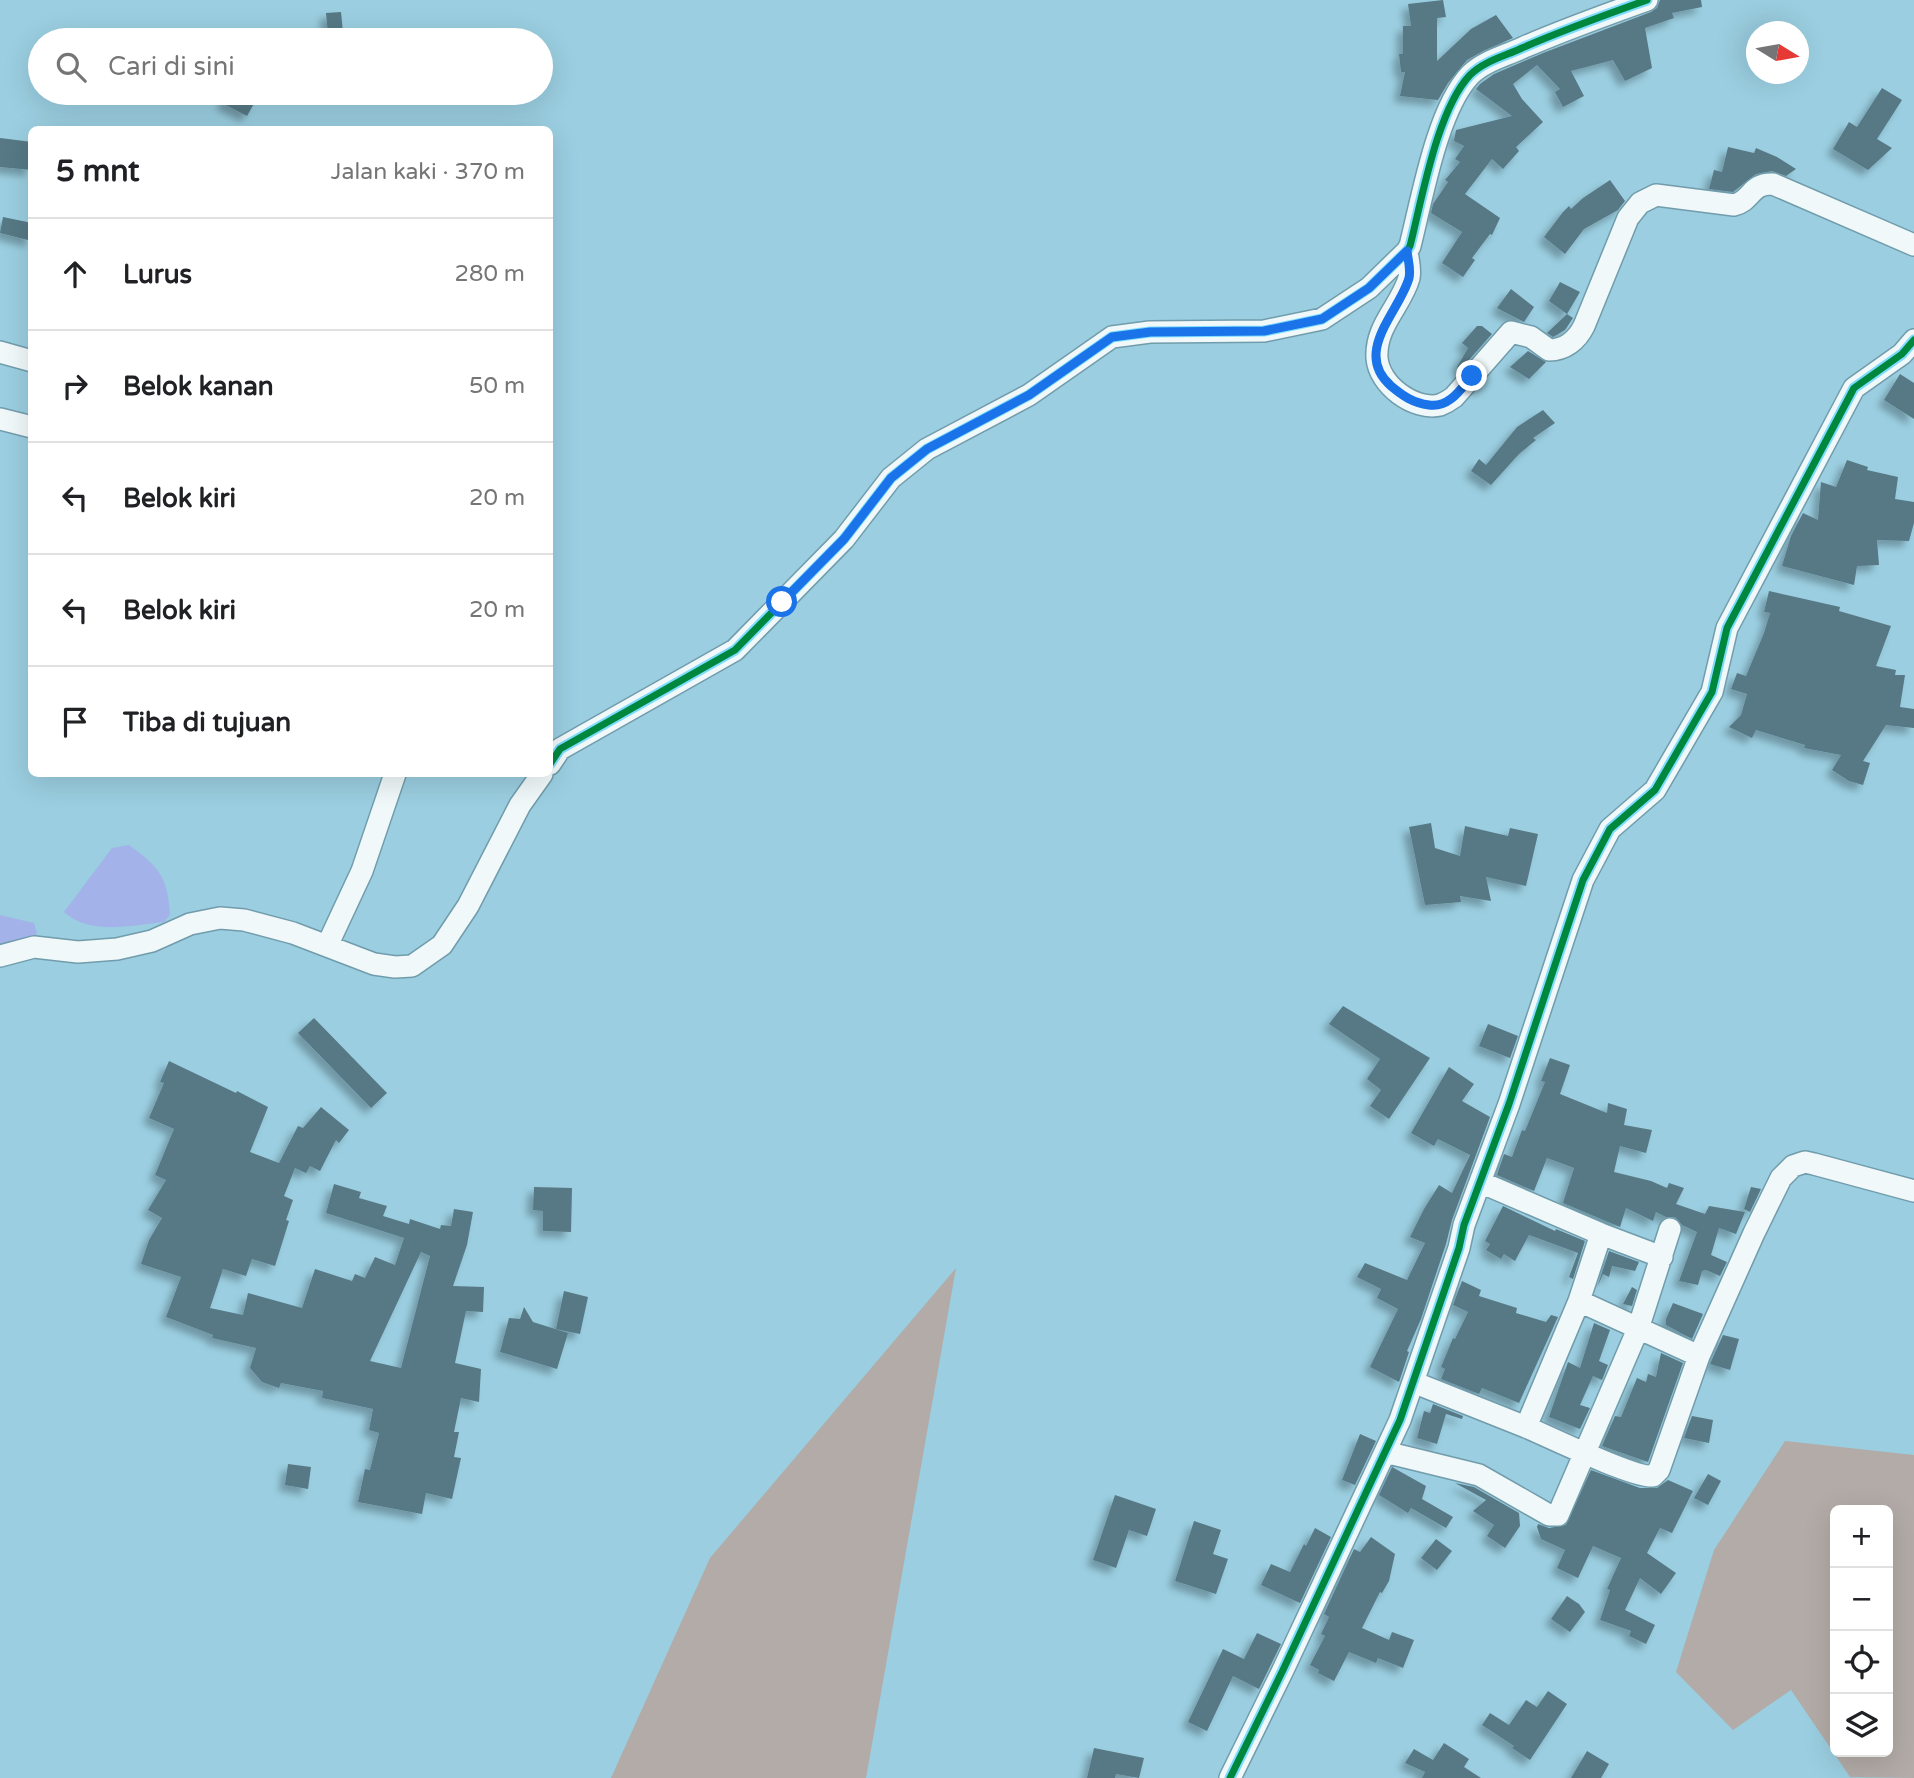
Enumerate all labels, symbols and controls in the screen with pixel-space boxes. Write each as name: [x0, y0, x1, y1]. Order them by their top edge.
north arrow: [1746, 21, 1809, 84]
search box: [28, 28, 553, 105]
icon: search: [52, 48, 90, 86]
text: Cari di sini: [108, 51, 235, 82]
text: 5 mnt: [56, 153, 140, 190]
text: Jalan kaki · 370 m: [331, 158, 525, 186]
icon: ahead: [56, 255, 94, 293]
text: Lurus: [123, 259, 192, 290]
text: 280 m: [455, 260, 525, 288]
route end: [1456, 360, 1487, 391]
icon: right: [56, 367, 94, 405]
text: Belok kanan: [123, 371, 274, 402]
text: 50 m: [469, 372, 525, 400]
icon: left: [56, 479, 94, 517]
text: Belok kiri: [123, 483, 236, 514]
text: 20 m: [469, 484, 525, 512]
route start: [766, 586, 797, 617]
icon: left: [56, 591, 94, 629]
text: Belok kiri: [123, 595, 236, 626]
text: 20 m: [469, 596, 525, 624]
icon: arrive: [56, 703, 94, 741]
text: Tiba di tujuan: [123, 707, 291, 738]
map controls: [1830, 1505, 1893, 1757]
button: +: [1830, 1505, 1893, 1568]
button: −: [1830, 1568, 1893, 1631]
button: locate: [1830, 1631, 1893, 1694]
button: layers: [1830, 1694, 1893, 1757]

